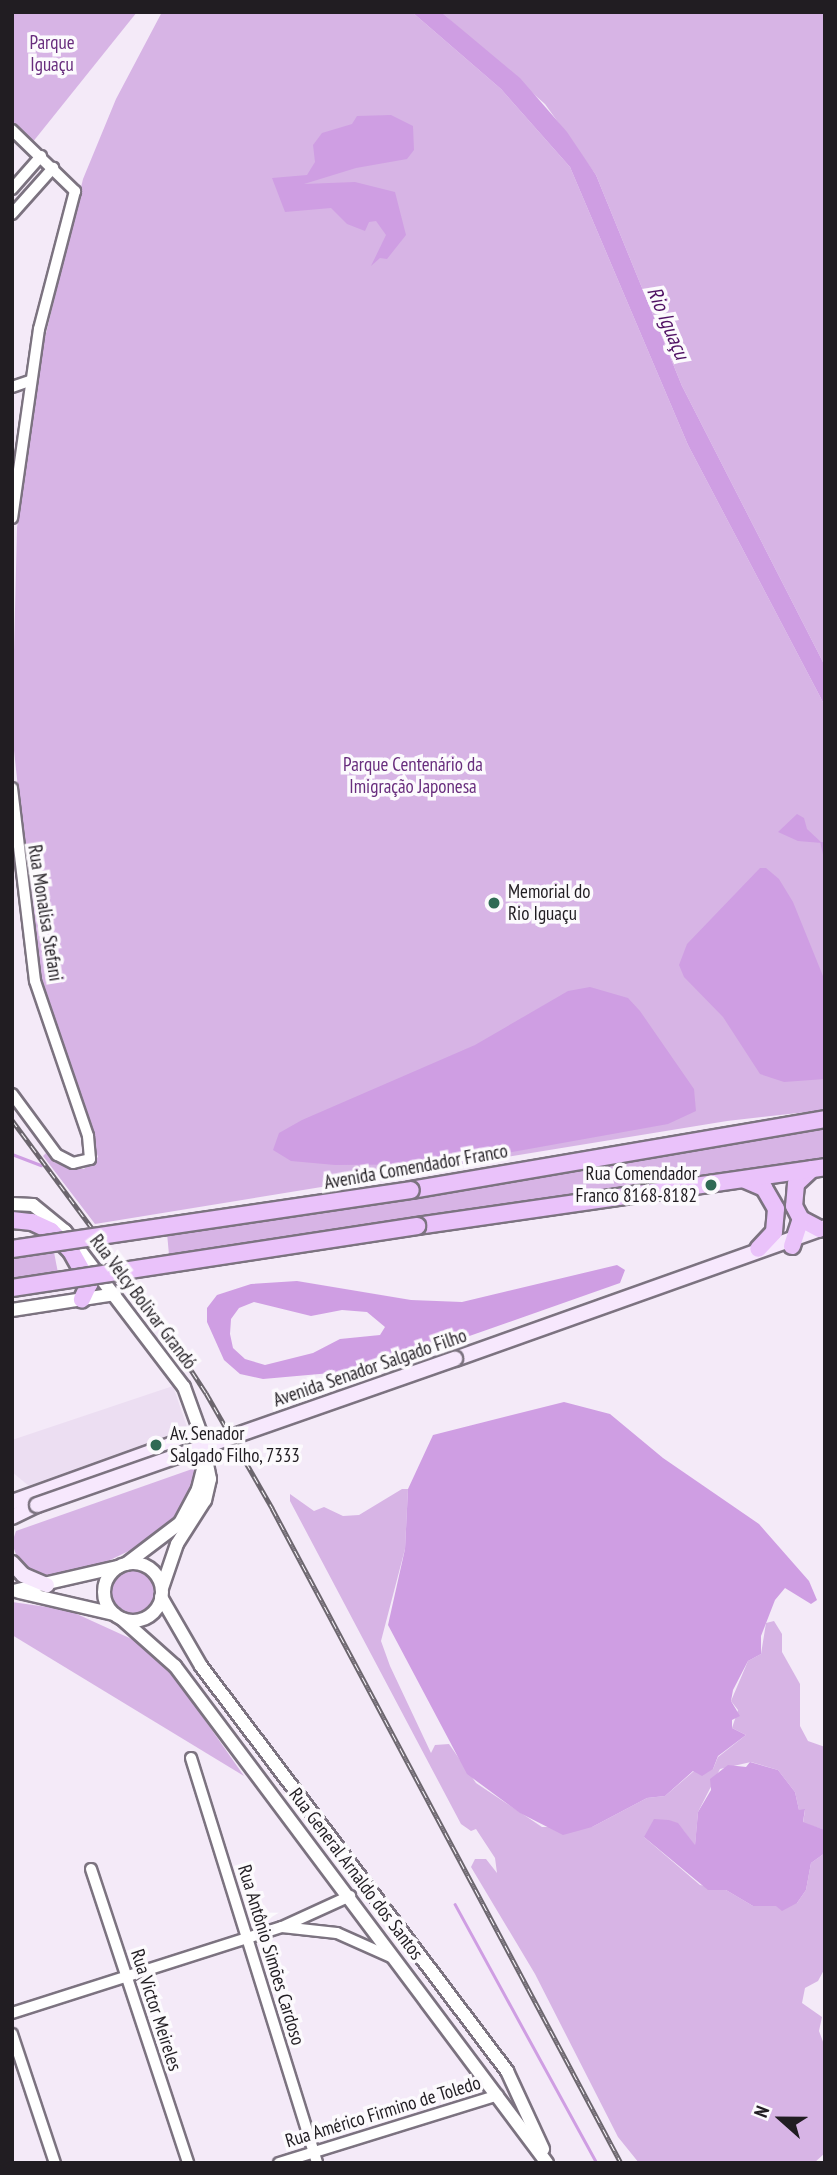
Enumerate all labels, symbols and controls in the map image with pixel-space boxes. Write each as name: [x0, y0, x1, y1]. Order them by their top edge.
park label: Parque Iguaçu: [29, 32, 75, 76]
water label: Rio Iguaçu: [642, 283, 694, 363]
park label: Parque Centenário da Imigração Japonesa: [343, 754, 483, 798]
street label: Rua Monalisa Stefani: [23, 843, 67, 983]
place label: Memorial do Rio Iguaçu: [508, 881, 590, 925]
marker: Memorial do Rio Iguaçu: [486, 895, 502, 911]
street label: Avenida Comendador Franco: [322, 1140, 510, 1194]
place label: Rua Comendador Franco 8168-8182: [575, 1163, 697, 1207]
marker: Rua Comendador Franco 8168-8182: [703, 1177, 719, 1193]
street label: Rua Velcy Bolivar Grandó: [85, 1230, 201, 1374]
street label: Avenida Senador Salgado Filho: [270, 1324, 470, 1412]
place label: Av. Senador Salgado Filho, 7333: [170, 1423, 301, 1467]
marker: Av. Senador Salgado Filho, 7333: [148, 1437, 164, 1453]
street label: Rua General Arnaldo dos Santos: [284, 1784, 428, 1964]
street label: Rua Antônio Simões Cardoso: [233, 1862, 309, 2048]
street label: Rua Victor Meireles: [126, 1946, 186, 2074]
street label: Rua Américo Firmino de Toledo: [282, 2071, 484, 2153]
north arrow: [746, 2084, 816, 2154]
text: N: [748, 2102, 774, 2121]

